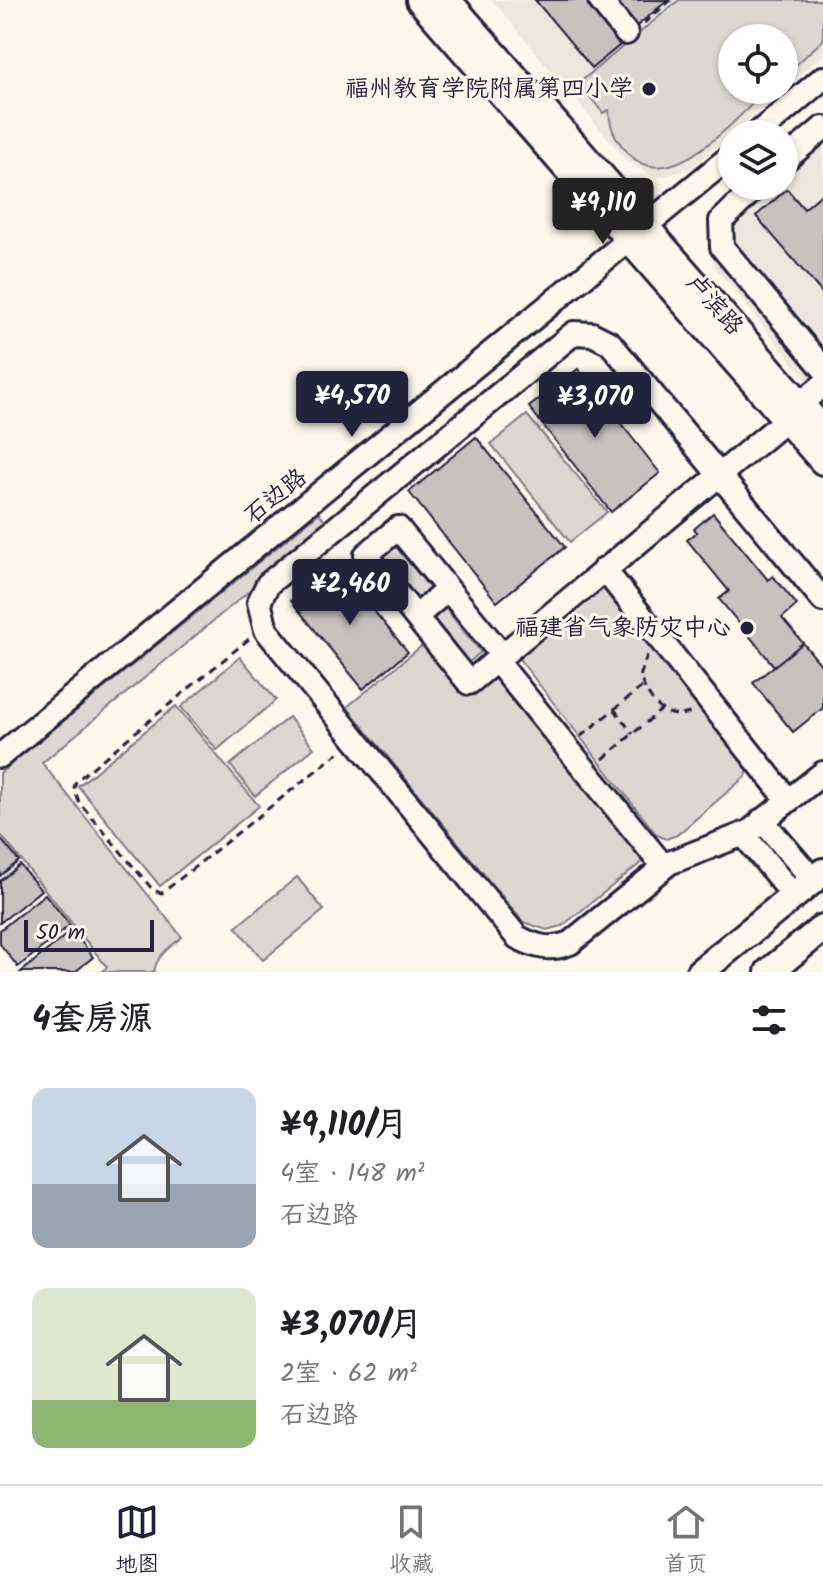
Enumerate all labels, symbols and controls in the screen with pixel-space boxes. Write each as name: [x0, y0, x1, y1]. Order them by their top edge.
map controls: [718, 24, 798, 200]
button: locate: [718, 24, 798, 104]
place label: 福州教育学院附属第四小学: [345, 70, 633, 109]
marker: 福州教育学院附属第四小学: [640, 80, 658, 98]
button: layers: [718, 120, 798, 200]
pin: ¥9,110: [538, 178, 668, 246]
text: ¥9,110: [570, 183, 636, 225]
street label: 卢滨路: [676, 265, 752, 345]
pin: ¥4,570: [287, 371, 417, 439]
pin: ¥3,070: [530, 372, 660, 440]
text: ¥4,570: [314, 376, 390, 418]
text: ¥3,070: [557, 377, 633, 419]
street label: 石边路: [236, 459, 316, 535]
pin: ¥2,460: [285, 559, 415, 627]
text: ¥2,460: [310, 564, 390, 606]
place label: 福建省气象防灾中心: [515, 609, 731, 648]
marker: 福建省气象防灾中心: [738, 619, 756, 637]
scale bar: [24, 916, 154, 952]
text: 50 m: [36, 916, 85, 951]
text: 4套房源: [32, 993, 153, 1047]
icon: filters: [747, 998, 791, 1042]
text: ¥9,110/月: [280, 1099, 409, 1153]
icon: home: [96, 1120, 192, 1216]
text: 4室 · 148 m²: [280, 1153, 425, 1195]
text: 石边路: [280, 1195, 358, 1237]
text: ¥3,070/月: [280, 1299, 423, 1353]
icon: home: [96, 1320, 192, 1416]
text: 2室 · 62 m²: [280, 1353, 417, 1395]
text: 石边路: [280, 1395, 358, 1437]
tab: 地图: [115, 1500, 159, 1583]
tab: 收藏: [389, 1500, 434, 1583]
tab: 首页: [664, 1500, 708, 1583]

